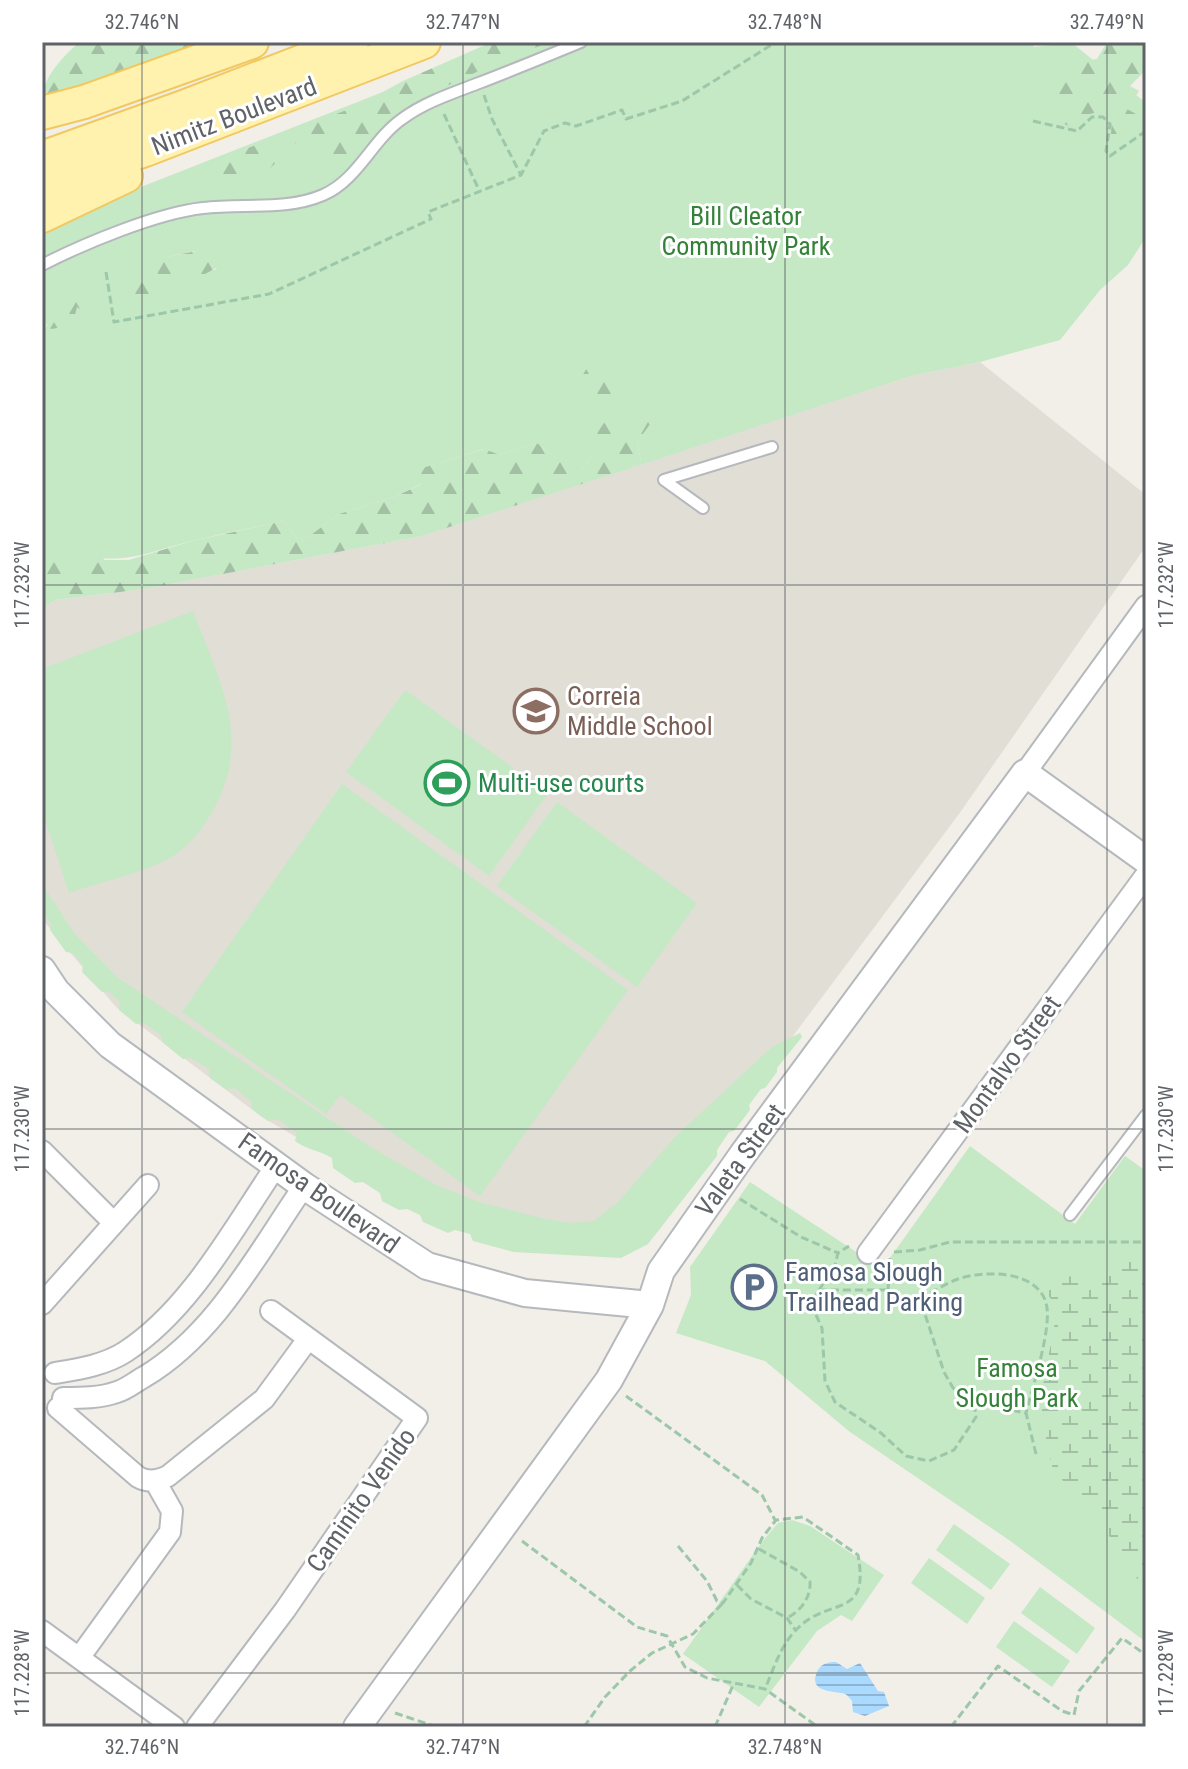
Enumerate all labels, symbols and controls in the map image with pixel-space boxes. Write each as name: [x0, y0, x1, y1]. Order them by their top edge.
text: 32.746°N: [105, 10, 179, 34]
text: 32.747°N: [426, 10, 500, 34]
text: 32.748°N: [748, 10, 822, 34]
text: 32.749°N: [1070, 10, 1144, 34]
street label: Nimitz Boulevard: [147, 71, 321, 161]
park label: Bill Cleator Community Park: [662, 201, 831, 261]
text: 117.232°W: [10, 541, 34, 629]
text: 117.232°W: [1154, 541, 1178, 629]
place label: Correia Middle School: [567, 681, 713, 741]
school or university icon: Correia Middle School: [512, 687, 560, 735]
sports icon: Multi-use courts: [423, 759, 471, 807]
place label: Multi-use courts: [478, 768, 645, 798]
street label: Montalvo Street: [947, 990, 1067, 1138]
text: 117.230°W: [10, 1085, 34, 1173]
text: 117.230°W: [1154, 1085, 1178, 1173]
street label: Valeta Street: [689, 1098, 791, 1222]
street label: Famosa Boulevard: [233, 1126, 405, 1260]
place label: Famosa Slough Trailhead Parking: [785, 1257, 963, 1317]
parking icon: Famosa Slough Trailhead Parking: [730, 1263, 778, 1311]
park label: Famosa Slough Park: [956, 1353, 1079, 1413]
street label: Caminito Venido: [300, 1422, 422, 1578]
text: 117.228°W: [10, 1629, 34, 1717]
text: 117.228°W: [1154, 1629, 1178, 1717]
text: 32.746°N: [105, 1735, 179, 1759]
text: 32.747°N: [426, 1735, 500, 1759]
text: 32.748°N: [748, 1735, 822, 1759]

